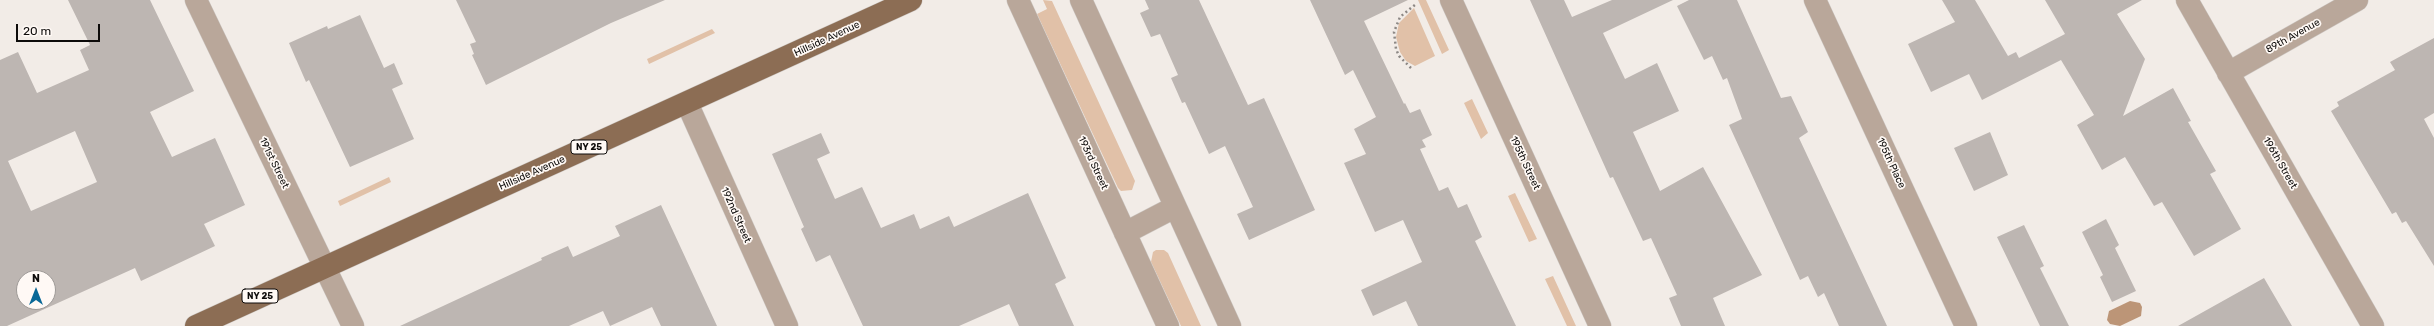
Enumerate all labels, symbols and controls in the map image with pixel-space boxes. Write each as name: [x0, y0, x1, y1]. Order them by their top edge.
scale bar: [18, 16, 102, 42]
street label: 89th Avenue: [2264, 16, 2322, 56]
street label: Hillside Avenue: [792, 19, 862, 59]
text: 20 m: [23, 24, 51, 38]
street label: 195th Street: [1507, 134, 1543, 192]
street label: 193rd Street: [1076, 135, 1110, 191]
street label: 196th Street: [2260, 135, 2300, 191]
street label: 191st Street: [257, 136, 291, 190]
street label: 195th Place: [1874, 136, 1908, 190]
road number: NY 25: [571, 140, 607, 154]
street label: Hillside Avenue: [497, 153, 567, 193]
street label: 192nd Street: [718, 185, 754, 245]
north arrow: [16, 270, 56, 310]
text: N: [32, 272, 40, 285]
road number: NY 25: [242, 289, 278, 303]

